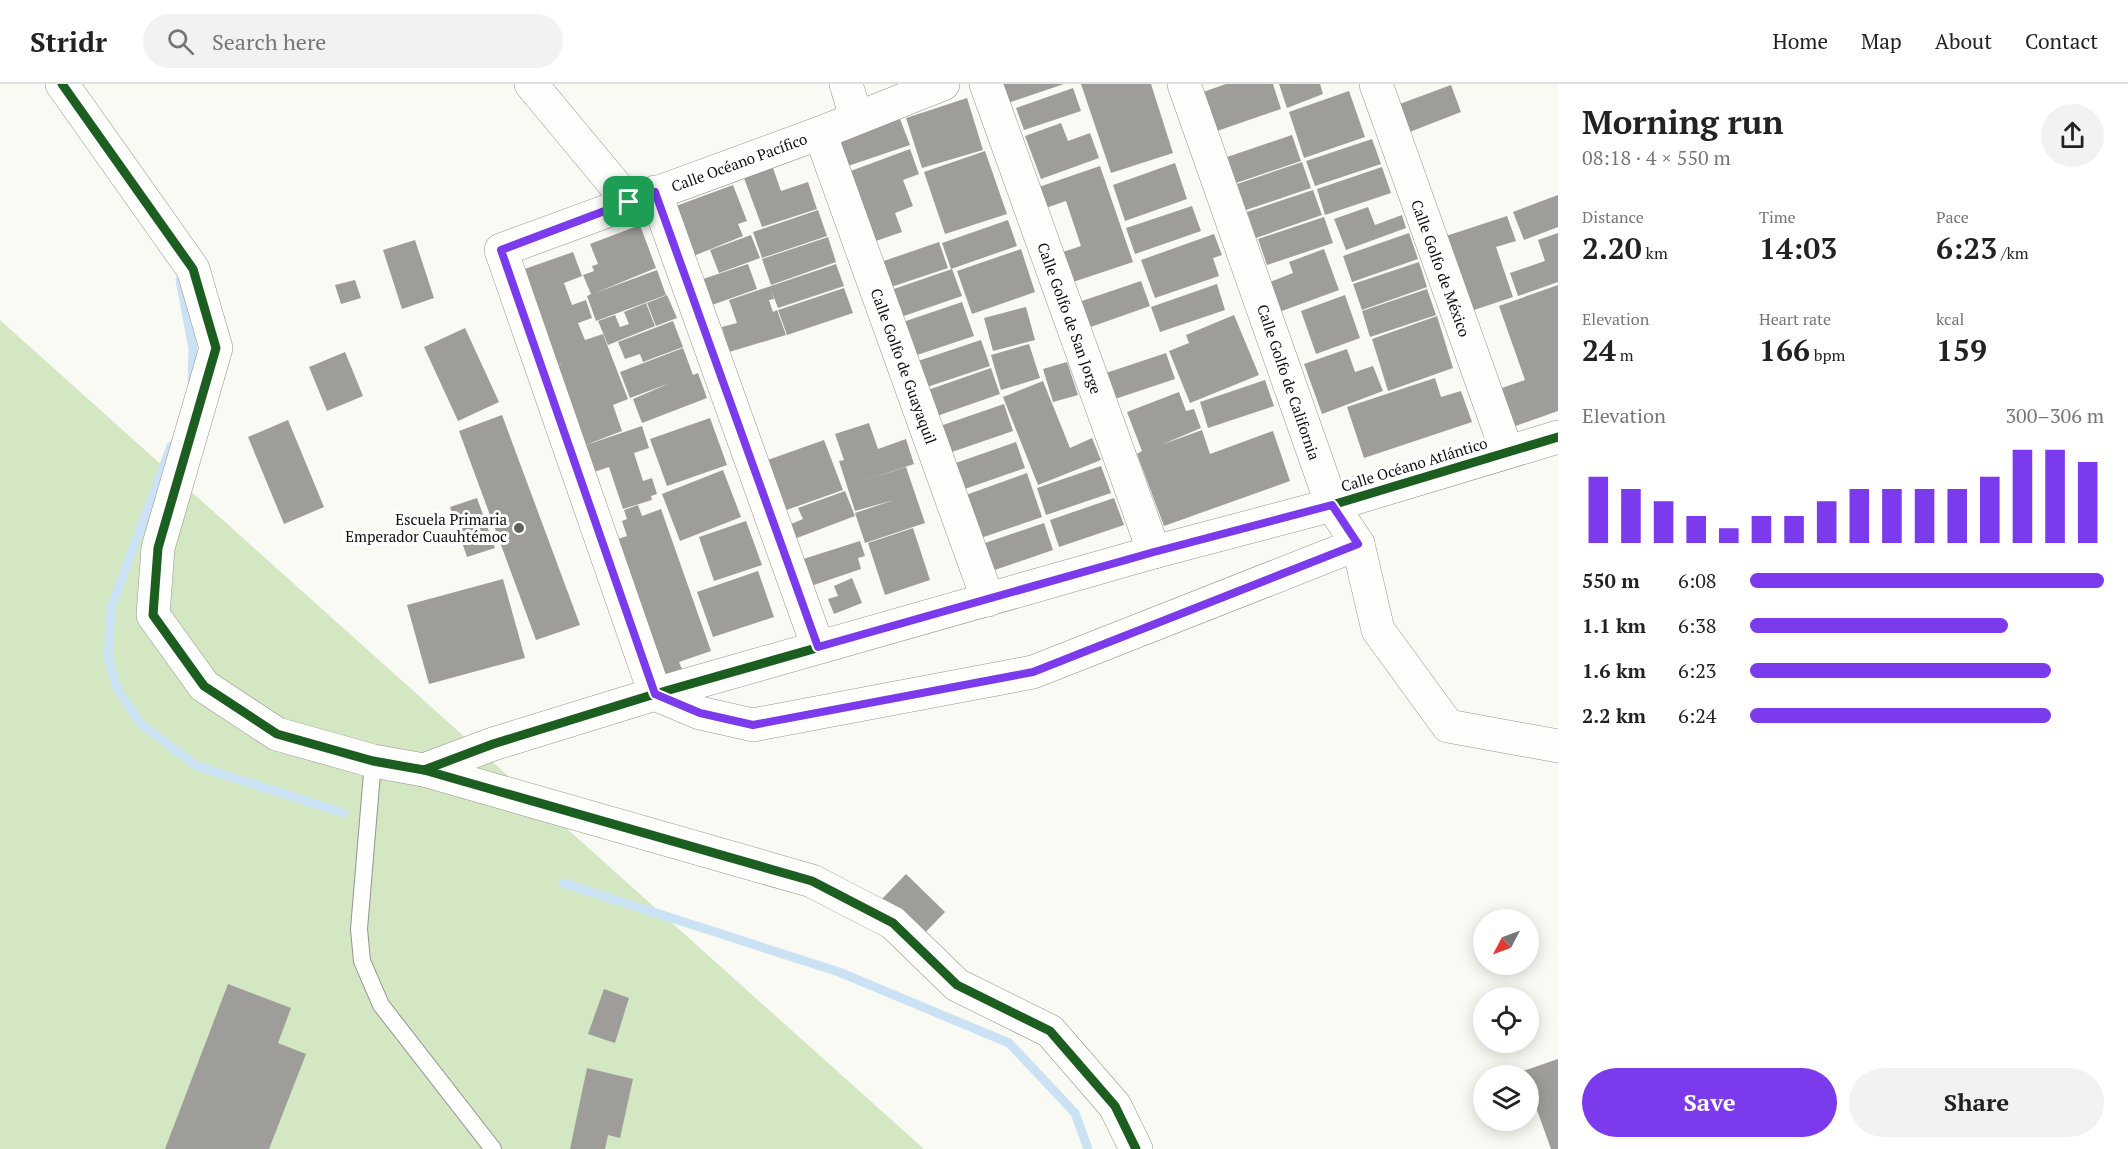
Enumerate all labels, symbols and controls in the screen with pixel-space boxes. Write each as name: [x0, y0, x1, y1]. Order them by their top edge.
search box: [143, 14, 563, 68]
text: Stridr: [30, 23, 107, 60]
icon: search: [164, 25, 197, 58]
text: Search here: [212, 27, 326, 56]
text: Home: [1772, 27, 1828, 55]
text: Map: [1861, 27, 1902, 55]
text: About: [1935, 27, 1992, 55]
text: Contact: [2025, 27, 2098, 55]
text: Morning run: [1582, 100, 1784, 143]
button: share: [2041, 104, 2104, 167]
street label: Calle Océano Pacífico: [668, 128, 810, 196]
text: 08:18 · 4 × 550 m: [1582, 144, 1731, 171]
pin: [603, 176, 654, 227]
icon: arrive: [612, 185, 645, 218]
street label: Calle Golfo de México: [1407, 197, 1475, 339]
text: Distance: [1582, 206, 1644, 228]
text: Time: [1759, 206, 1796, 228]
text: Pace: [1936, 206, 1969, 228]
text: 2.20: [1582, 228, 1642, 268]
text: 14:03: [1759, 228, 1837, 268]
text: 6:23: [1936, 228, 1997, 268]
street label: Calle Golfo de San Jorge: [1033, 240, 1107, 396]
text: km: [1642, 242, 1668, 264]
text: /km: [1997, 242, 2029, 264]
street label: Calle Golfo de Guayaquil: [866, 285, 942, 447]
street label: Calle Golfo de California: [1253, 302, 1325, 463]
text: Elevation: [1582, 308, 1649, 330]
text: Heart rate: [1759, 308, 1831, 330]
text: kcal: [1936, 308, 1964, 330]
text: 24: [1582, 330, 1616, 370]
text: 166: [1759, 330, 1810, 370]
text: 159: [1936, 330, 1987, 370]
text: m: [1616, 344, 1634, 366]
text: bpm: [1810, 344, 1845, 366]
text: Elevation: [1582, 402, 1666, 429]
text: 300–306 m: [2005, 402, 2104, 429]
street label: Calle Océano Atlántico: [1338, 432, 1490, 496]
place label: Escuela Primaria Emperador Cuauhtémoc: [345, 509, 507, 546]
marker: Escuela Primaria Emperador Cuauhtémoc: [512, 521, 526, 535]
text: 550 m: [1582, 567, 1640, 594]
text: 6:08: [1678, 567, 1717, 594]
text: 1.1 km: [1582, 612, 1646, 639]
text: 6:38: [1678, 612, 1717, 639]
text: 1.6 km: [1582, 657, 1646, 684]
text: 6:23: [1678, 657, 1717, 684]
text: 2.2 km: [1582, 702, 1646, 729]
text: 6:24: [1678, 702, 1717, 729]
north arrow: [1473, 909, 1539, 975]
map controls: [1473, 909, 1539, 1131]
button: locate: [1473, 987, 1539, 1053]
button: layers: [1473, 1065, 1539, 1131]
button: Save: [1582, 1068, 1837, 1137]
button: Share: [1849, 1068, 2104, 1137]

